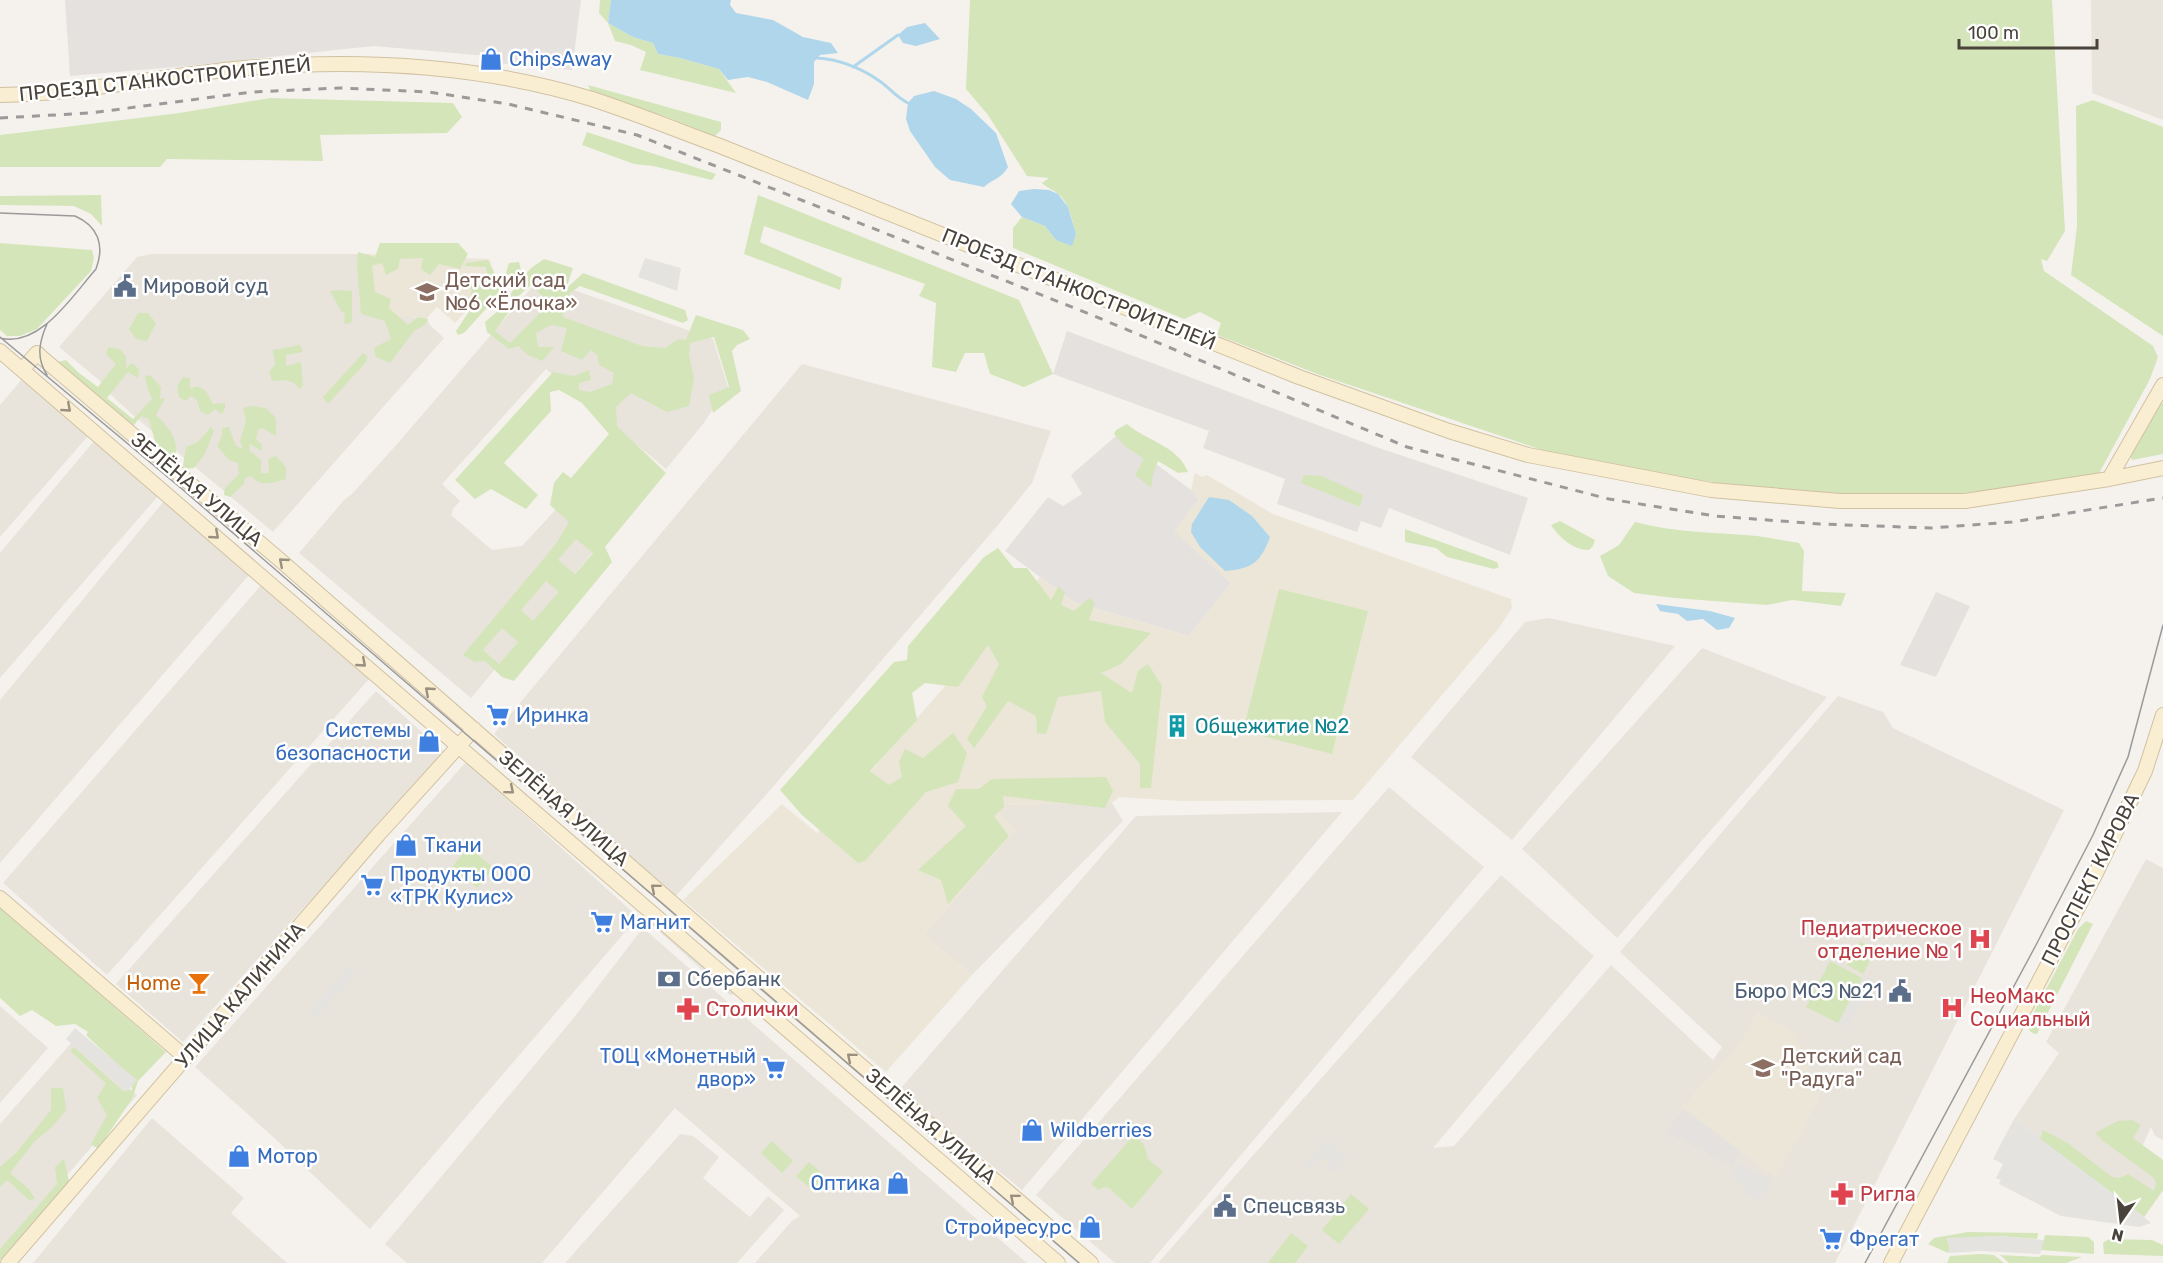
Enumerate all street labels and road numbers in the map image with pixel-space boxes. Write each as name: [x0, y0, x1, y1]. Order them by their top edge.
street label: ПРОЕЗД СТАНКОСТРОИТЕЛЕЙ: [18, 52, 312, 106]
street label: ПРОЕЗД СТАНКОСТРОИТЕЛЕЙ: [939, 223, 1219, 355]
street label: ЗЕЛЁНАЯ УЛИЦА: [126, 427, 268, 551]
street label: ЗЕЛЁНАЯ УЛИЦА: [494, 745, 634, 871]
street label: ПРОСПЕКТ КИРОВА: [2036, 789, 2144, 969]
street label: УЛИЦА КАЛИНИНА: [170, 917, 310, 1073]
street label: ЗЕЛЁНАЯ УЛИЦА: [861, 1063, 1001, 1189]

